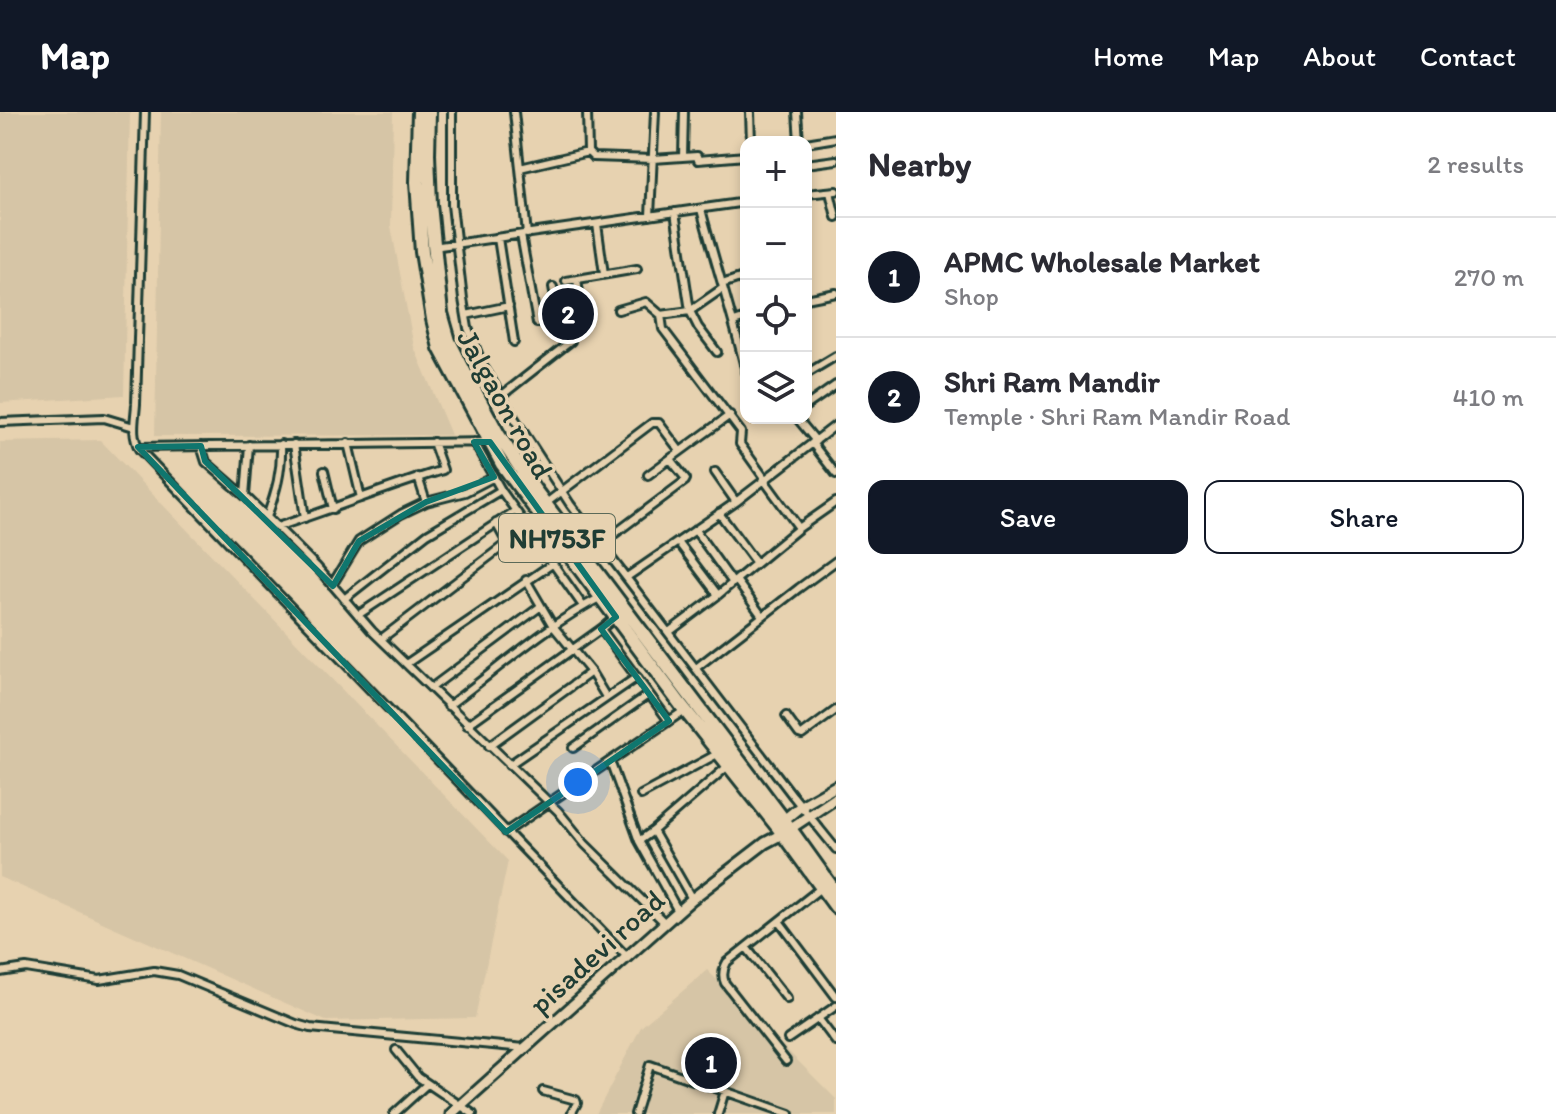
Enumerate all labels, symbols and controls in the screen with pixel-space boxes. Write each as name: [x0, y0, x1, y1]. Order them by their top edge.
text: Map: [40, 33, 110, 79]
text: Home: [1093, 39, 1164, 73]
text: Map: [1208, 39, 1259, 73]
text: About: [1303, 39, 1376, 73]
text: Contact: [1420, 39, 1516, 73]
map controls: [740, 136, 812, 424]
button: +: [740, 136, 812, 208]
text: Nearby: [868, 144, 971, 185]
text: 2 results: [1427, 148, 1524, 180]
button: −: [740, 208, 812, 280]
text: APMC Wholesale Market: [944, 243, 1260, 280]
text: 1: [888, 261, 900, 293]
text: 270 m: [1454, 261, 1524, 293]
button: locate: [740, 280, 812, 352]
text: Shop: [944, 280, 999, 312]
pin: 2: [542, 284, 594, 344]
street label: Jalgaon road: [449, 323, 562, 485]
button: layers: [740, 352, 812, 424]
text: Shri Ram Mandir: [944, 363, 1160, 400]
text: 2: [887, 381, 901, 413]
text: 410 m: [1453, 381, 1524, 413]
text: Temple · Shri Ram Mandir Road: [944, 400, 1290, 432]
button: Save: [868, 480, 1188, 554]
button: Share: [1204, 480, 1524, 554]
road number: NH753F: [499, 514, 615, 562]
your location: [558, 762, 598, 802]
street label: pisadevi road: [521, 881, 672, 1022]
pin: 1: [685, 1033, 737, 1093]

